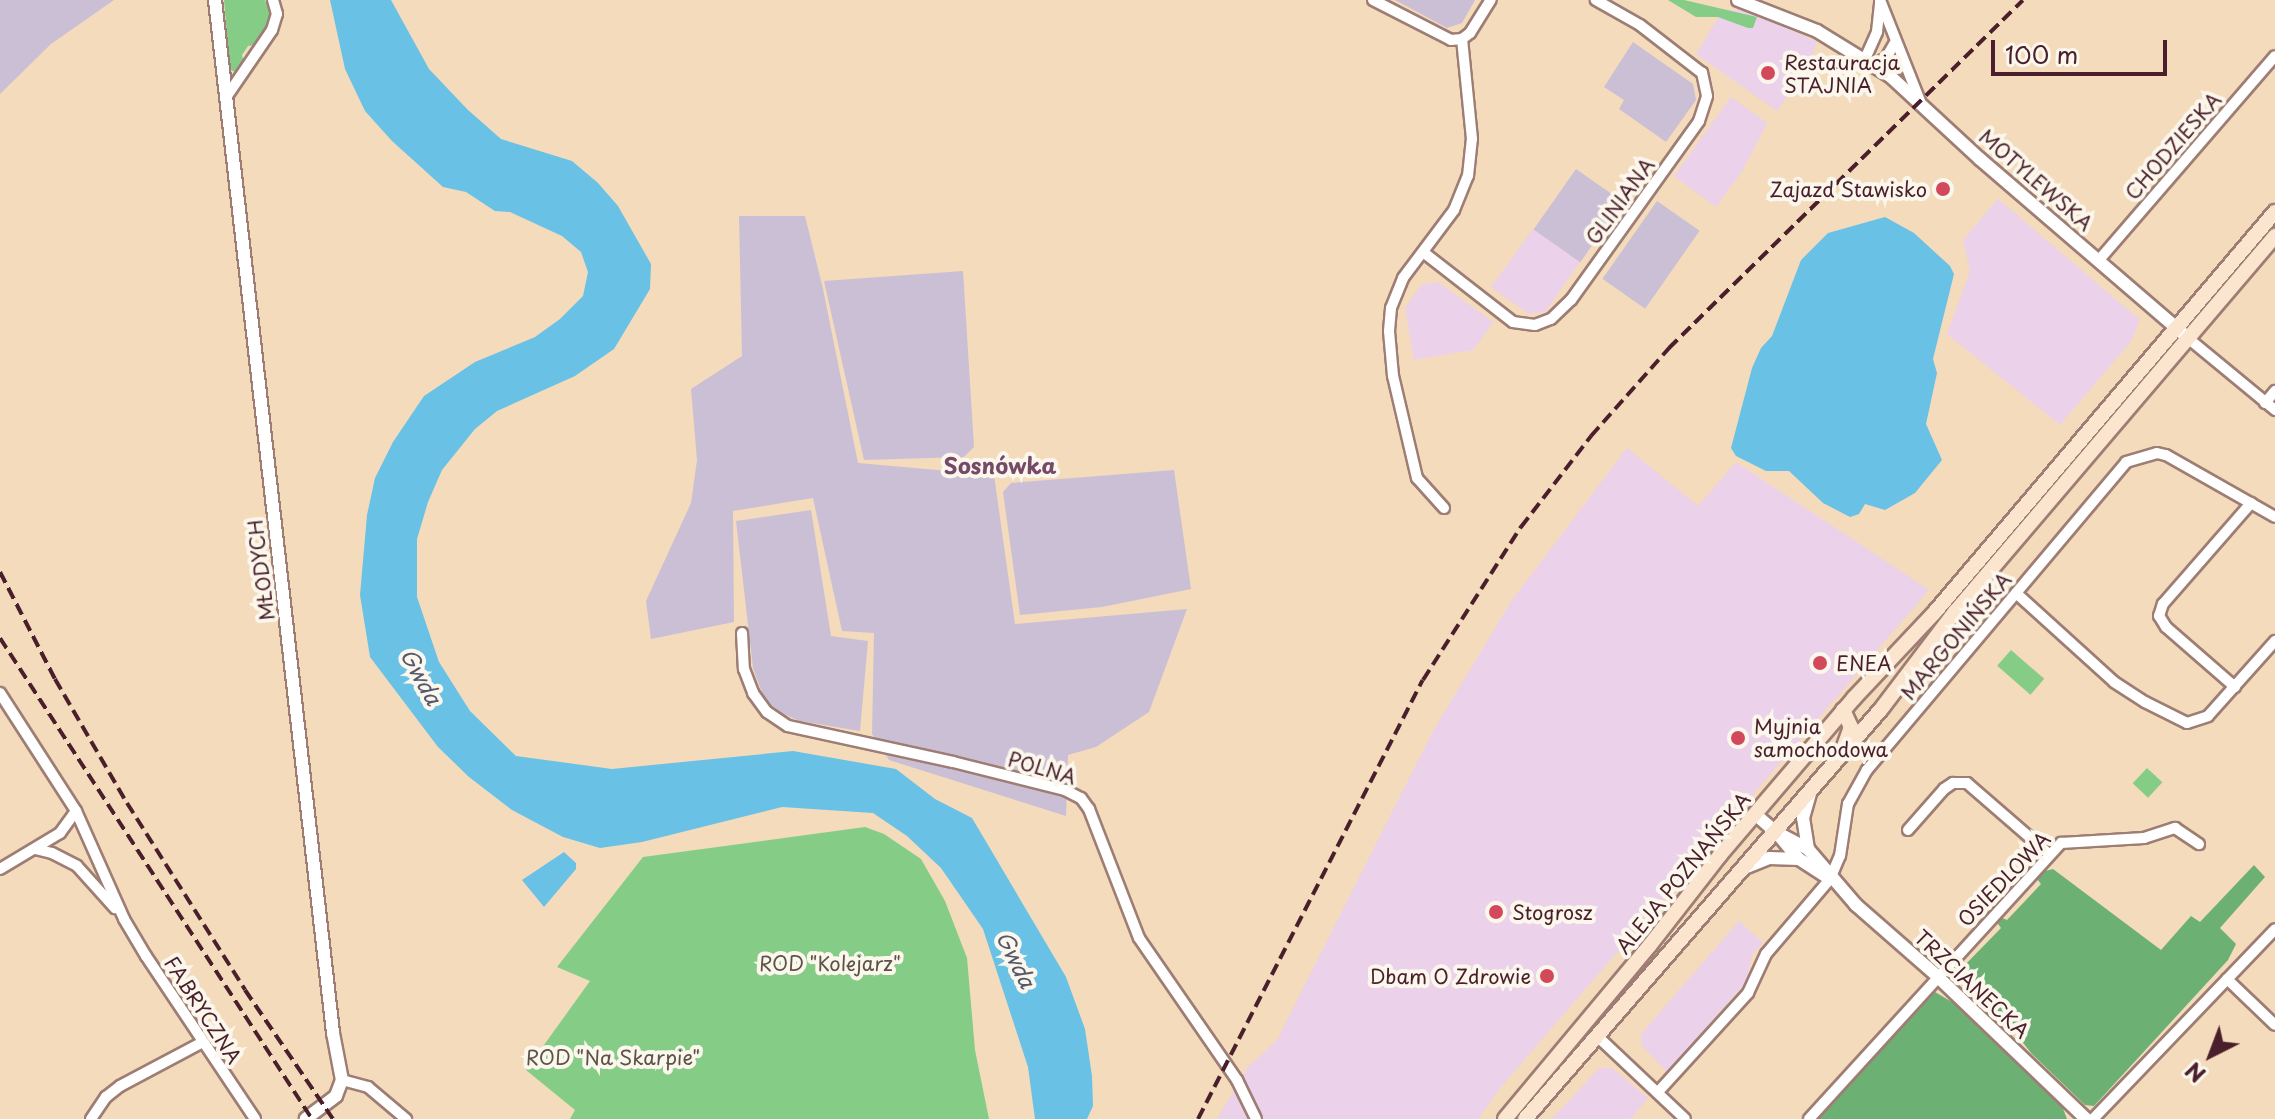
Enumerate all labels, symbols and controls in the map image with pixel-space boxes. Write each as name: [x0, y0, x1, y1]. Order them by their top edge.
scale bar: [1995, 24, 2171, 74]
text: 100 m: [2005, 36, 2078, 72]
place label: Restauracja STAJNIA: [1784, 50, 1900, 97]
marker: Restauracja STAJNIA: [1759, 64, 1777, 82]
street label: CHODZIESKA: [2120, 88, 2226, 204]
street label: MOTYLEWSKA: [1974, 124, 2098, 236]
street label: GLINIANA: [1581, 153, 1659, 249]
place label: Zajazd Stawisko: [1770, 177, 1927, 201]
marker: Zajazd Stawisko: [1934, 180, 1952, 198]
district label: Sosnówka: [944, 452, 1056, 478]
street label: MŁODYCH: [243, 518, 279, 622]
street label: MARGONIŃSKA: [1896, 568, 2016, 704]
water label: Gwda: [396, 643, 448, 709]
place label: ENEA: [1836, 651, 1892, 675]
marker: ENEA: [1811, 654, 1829, 672]
place label: Myjnia samochodowa: [1754, 714, 1888, 761]
marker: Myjnia samochodowa: [1729, 729, 1747, 747]
street label: POLNA: [1005, 747, 1079, 789]
street label: ALEJA POZNAŃSKA: [1611, 788, 1755, 958]
street label: OSIEDLOWA: [1953, 827, 2055, 931]
place label: Stogrosz: [1512, 900, 1593, 924]
marker: Stogrosz: [1487, 903, 1505, 921]
street label: TRZCIANECKA: [1910, 925, 2034, 1043]
water label: Gwda: [992, 926, 1042, 992]
park label: ROD "Kolejarz": [758, 951, 902, 975]
street label: FABRYCZNA: [159, 952, 247, 1068]
place label: Dbam O Zdrowie: [1368, 964, 1531, 988]
marker: Dbam O Zdrowie: [1538, 967, 1556, 985]
north arrow: [2171, 1015, 2251, 1095]
park label: ROD "Na Skarpie": [525, 1045, 701, 1069]
text: N: [2177, 1055, 2212, 1091]

